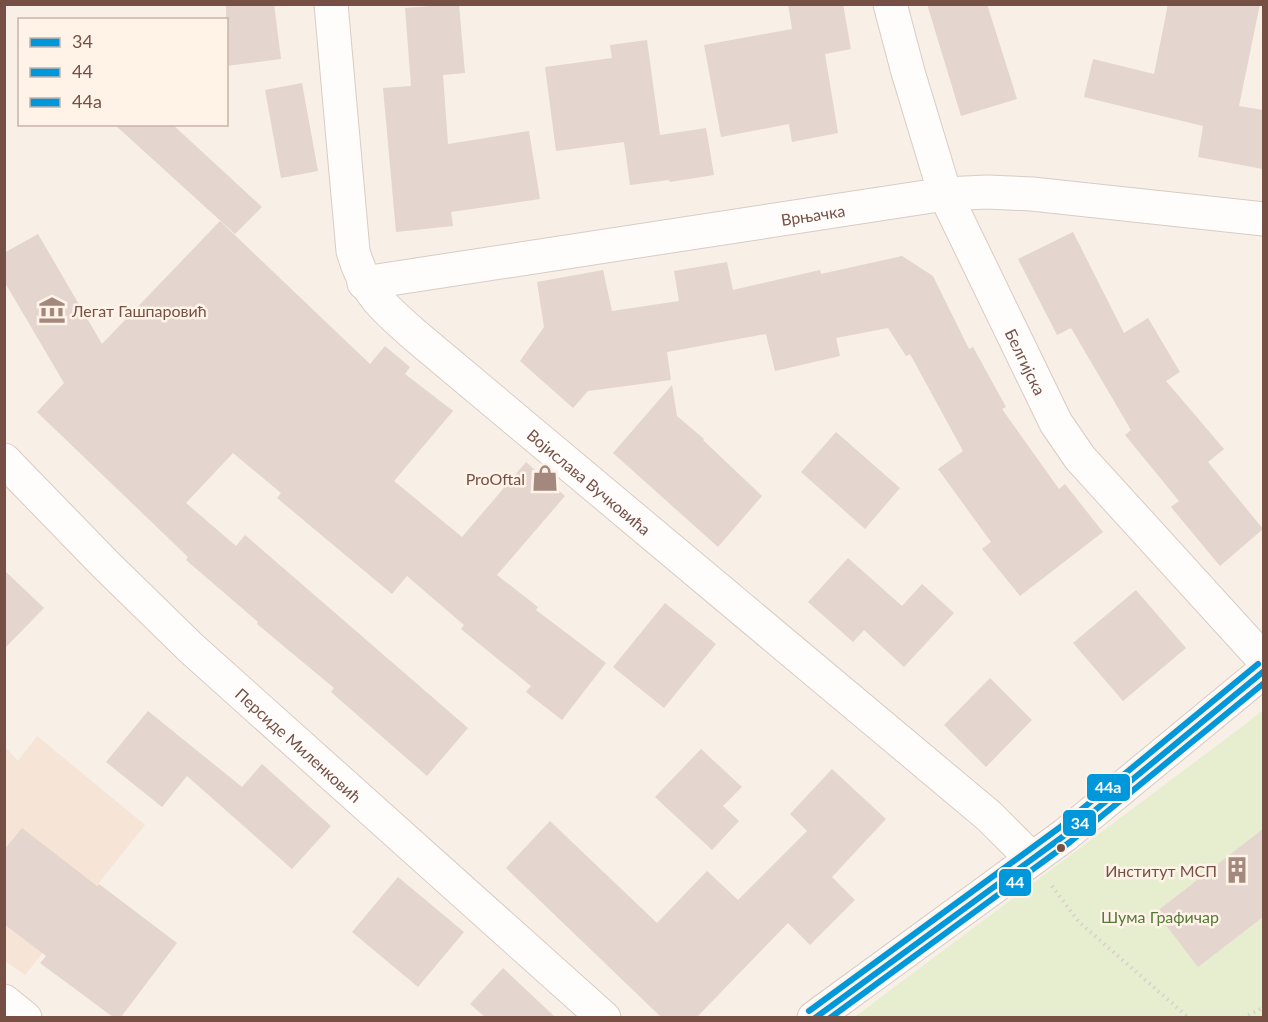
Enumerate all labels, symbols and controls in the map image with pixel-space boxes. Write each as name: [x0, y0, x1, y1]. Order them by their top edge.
legend: [18, 18, 228, 126]
text: 34: [72, 30, 93, 52]
text: 44: [72, 60, 93, 82]
text: 44a: [72, 90, 102, 112]
street label: Врњачка: [779, 200, 846, 229]
museum icon: Легат Гашпаровић: [37, 295, 67, 325]
place label: Легат Гашпаровић: [71, 301, 207, 320]
street label: Белгијска: [1002, 325, 1050, 398]
street label: Војислава Вучковића: [524, 424, 655, 538]
shop icon: ProOftal: [530, 463, 560, 493]
place label: ProOftal: [466, 469, 525, 488]
street label: Персиде Миленковић: [232, 683, 366, 806]
line badge: 44a: [1086, 773, 1131, 802]
text: 44a: [1095, 777, 1121, 796]
line badge: 34: [1062, 809, 1097, 837]
text: 34: [1071, 813, 1089, 832]
unlabelled marker: [1055, 842, 1067, 854]
building icon: Институт МСП: [1222, 855, 1252, 885]
place label: Институт МСП: [1105, 861, 1217, 880]
line badge: 44: [998, 868, 1032, 897]
text: 44: [1006, 872, 1024, 891]
park label: Шума Графичар: [1101, 907, 1219, 926]

